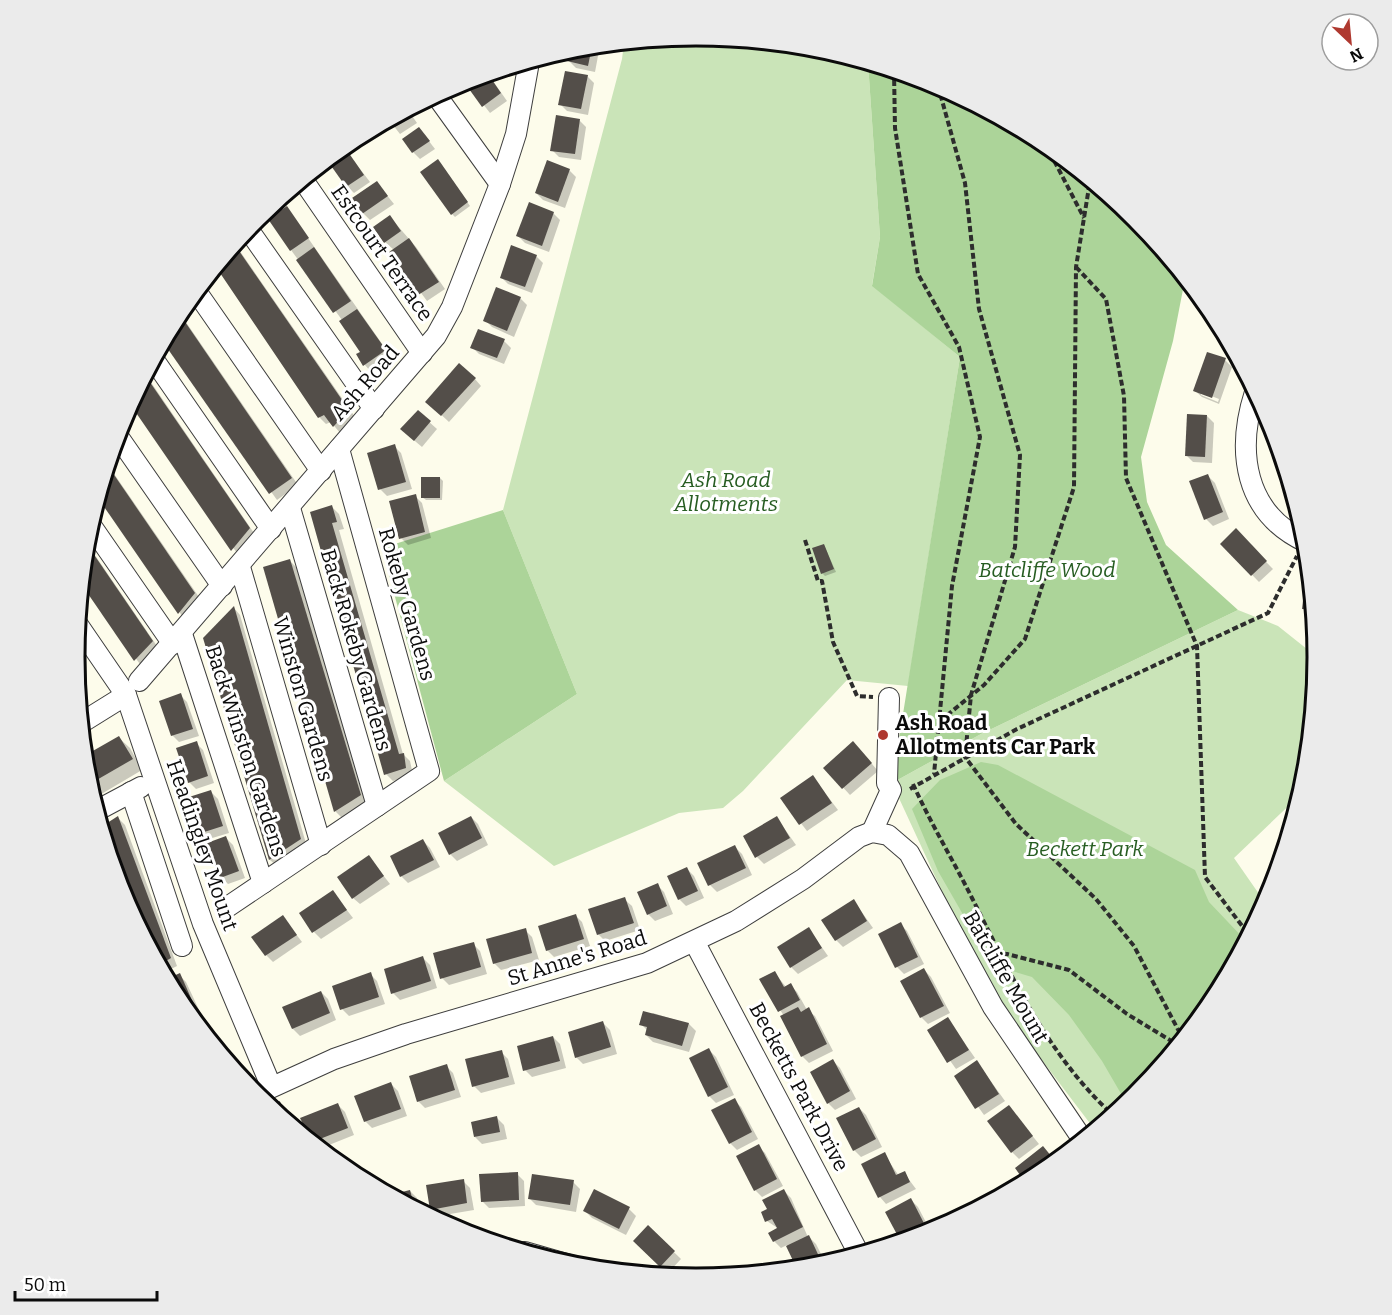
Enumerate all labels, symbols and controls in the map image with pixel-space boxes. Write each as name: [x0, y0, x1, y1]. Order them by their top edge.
north arrow: [1320, 12, 1380, 72]
text: N: [1347, 44, 1366, 66]
street label: Estcourt Terrace: [325, 180, 439, 326]
street label: Ash Road: [325, 340, 405, 426]
park label: Ash Road Allotments: [673, 467, 778, 517]
street label: Rokeby Gardens: [373, 525, 441, 683]
street label: Back Rokeby Gardens: [315, 546, 397, 754]
park label: Batcliffe Wood: [978, 557, 1116, 583]
street label: Winston Gardens: [267, 614, 339, 784]
street label: Back Winston Gardens: [200, 642, 292, 860]
place label: Ash Road Allotments Car Park: [895, 710, 1096, 760]
marker: Ash Road Allotments Car Park: [876, 728, 890, 742]
street label: Headingley Mount: [160, 756, 244, 934]
park label: Beckett Park: [1026, 836, 1144, 862]
street label: Batcliffe Mount: [958, 906, 1055, 1048]
street label: St Anne's Road: [504, 924, 650, 992]
street label: Becketts Park Drive: [744, 998, 854, 1176]
scale bar: [15, 1264, 158, 1302]
text: 50 m: [24, 1274, 66, 1296]

